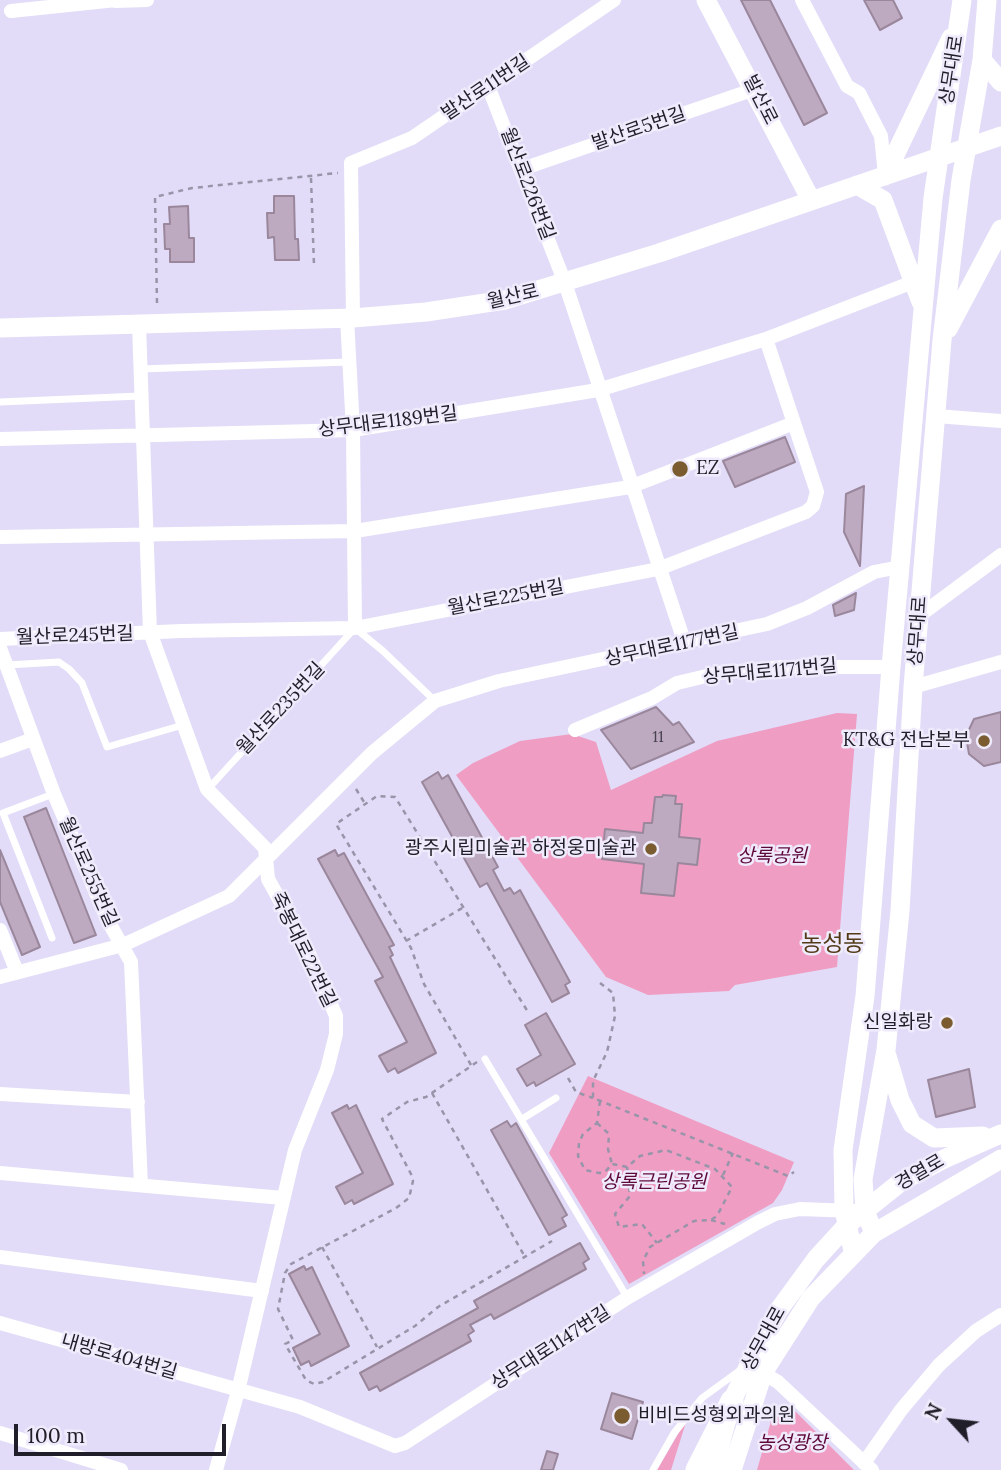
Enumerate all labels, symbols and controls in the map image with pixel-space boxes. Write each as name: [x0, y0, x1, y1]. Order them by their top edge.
street label: 상무대로: [935, 34, 969, 106]
street label: 발산로11번길: [438, 50, 534, 126]
street label: 발산로: [738, 71, 782, 129]
street label: 발산로5번길: [589, 102, 689, 156]
street label: 월산로226번길: [495, 124, 559, 244]
street label: 월산로: [485, 280, 541, 314]
street label: 상무대로1189번길: [317, 402, 459, 442]
place label: EZ: [696, 458, 719, 480]
marker: EZ: [670, 459, 690, 479]
street label: 월산로225번길: [446, 576, 566, 620]
street label: 상무대로: [904, 595, 932, 667]
street label: 상무대로1177번길: [603, 621, 741, 671]
street label: 월산로245번길: [16, 623, 134, 649]
street label: 상무대로1171번길: [702, 655, 838, 689]
street label: 월산로235번길: [232, 658, 330, 760]
house number: 11: [652, 727, 664, 747]
place label: KT&G 전남본부: [843, 730, 970, 752]
marker: KT&G 전남본부: [976, 733, 992, 749]
street label: 월산로255번길: [54, 813, 122, 931]
place label: 광주시립미술관 하정웅미술관: [405, 838, 637, 860]
marker: 광주시립미술관 하정웅미술관: [643, 841, 659, 857]
park label: 상록공원: [737, 846, 807, 868]
street label: 죽봉대로22번길: [265, 889, 341, 1011]
district label: 농성동: [801, 930, 865, 958]
place label: 신일화랑: [863, 1012, 933, 1034]
marker: 신일화랑: [939, 1015, 955, 1031]
street label: 경열로: [892, 1150, 948, 1196]
park label: 상록근린공원: [602, 1172, 706, 1194]
street label: 상무대로1147번길: [487, 1301, 615, 1395]
street label: 상무대로: [737, 1303, 791, 1375]
street label: 내방로404번길: [58, 1330, 180, 1384]
north arrow: [917, 1386, 987, 1456]
text: N: [919, 1399, 947, 1423]
place label: 비비드성형외과의원: [638, 1405, 795, 1427]
marker: 비비드성형외과의원: [612, 1406, 632, 1426]
scale bar: [18, 1410, 229, 1454]
text: 100 m: [27, 1422, 85, 1449]
park label: 농성광장: [757, 1433, 827, 1455]

